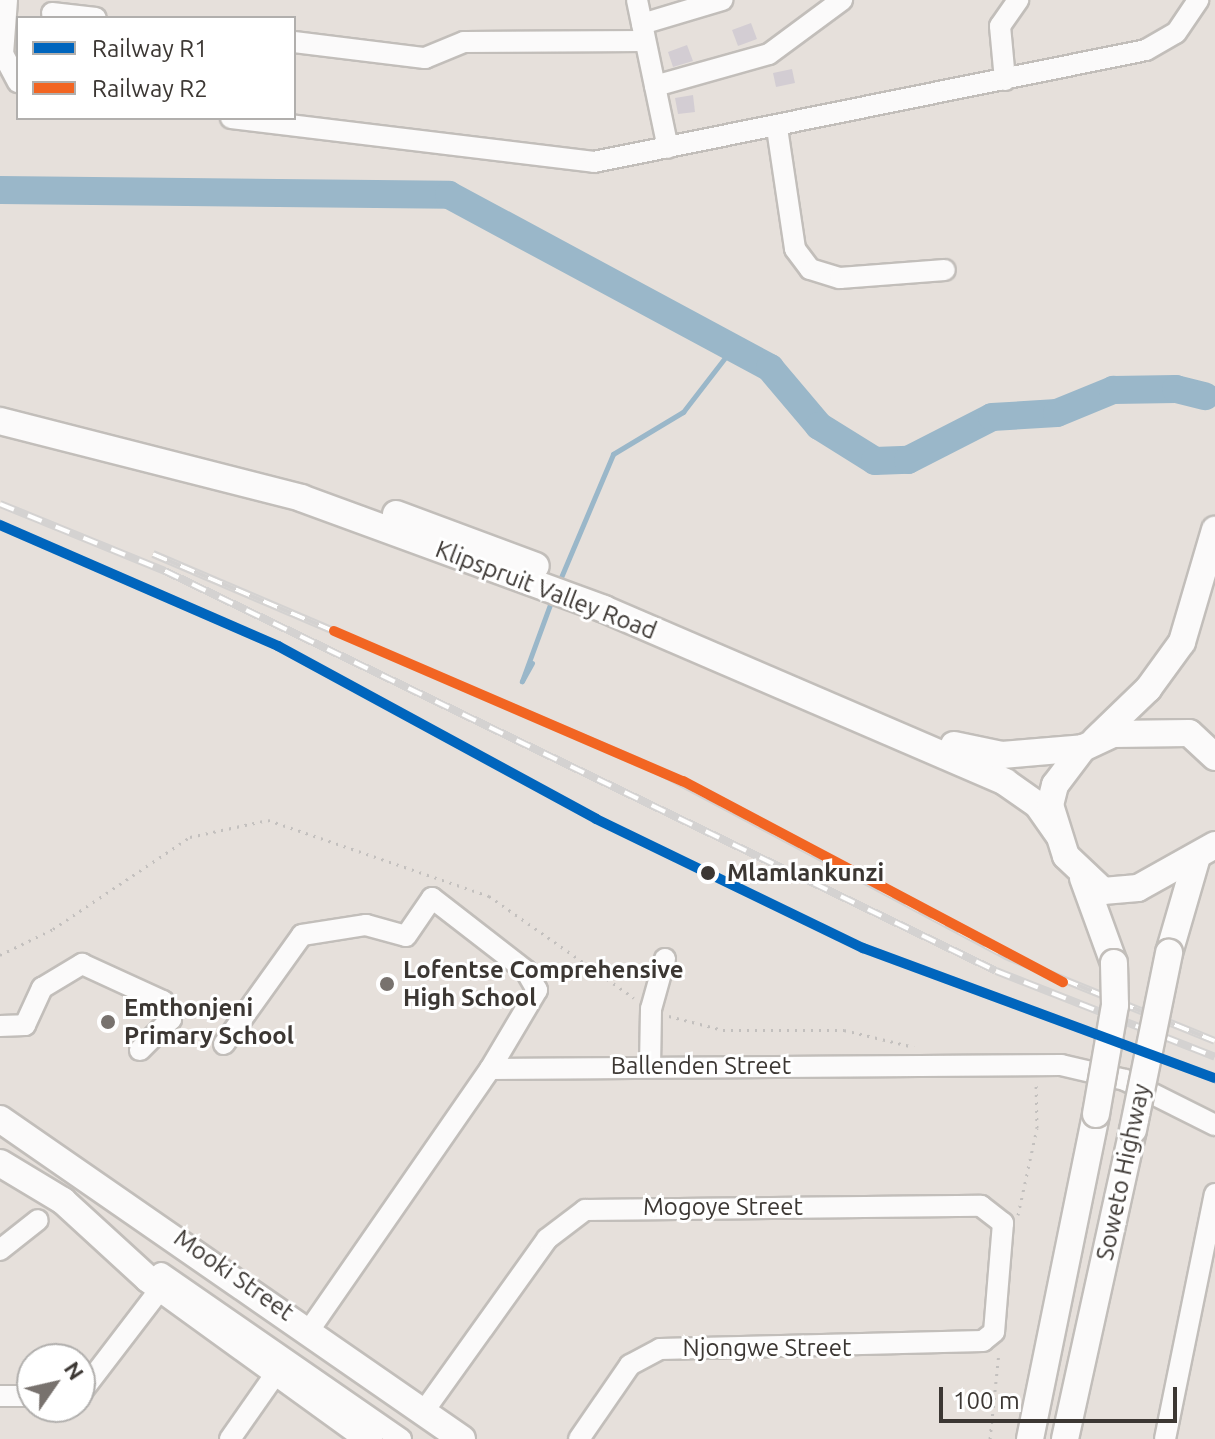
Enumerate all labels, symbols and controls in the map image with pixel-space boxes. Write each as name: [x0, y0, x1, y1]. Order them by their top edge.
legend: [16, 16, 296, 120]
text: Railway R1: [92, 35, 208, 62]
text: Railway R2: [92, 75, 208, 102]
street label: Klipspruit Valley Road: [432, 535, 660, 645]
place label: Mlamlankunzi: [727, 859, 884, 887]
marker: Mlamlankunzi: [696, 861, 720, 885]
place label: Lofentse Comprehensive High School: [403, 956, 684, 1012]
marker: Lofentse Comprehensive High School: [378, 975, 396, 993]
place label: Emthonjeni Primary School: [124, 994, 294, 1050]
marker: Emthonjeni Primary School: [99, 1013, 117, 1031]
street label: Ballenden Street: [611, 1052, 791, 1080]
street label: Soweto Highway: [1090, 1081, 1156, 1263]
street label: Mogoye Street: [643, 1193, 803, 1221]
street label: Mooki Street: [169, 1223, 299, 1327]
street label: Njongwe Street: [683, 1334, 851, 1362]
north arrow: [16, 1343, 96, 1423]
text: N: [60, 1357, 90, 1384]
scale bar: [943, 1371, 1181, 1421]
text: 100 m: [953, 1387, 1020, 1414]

